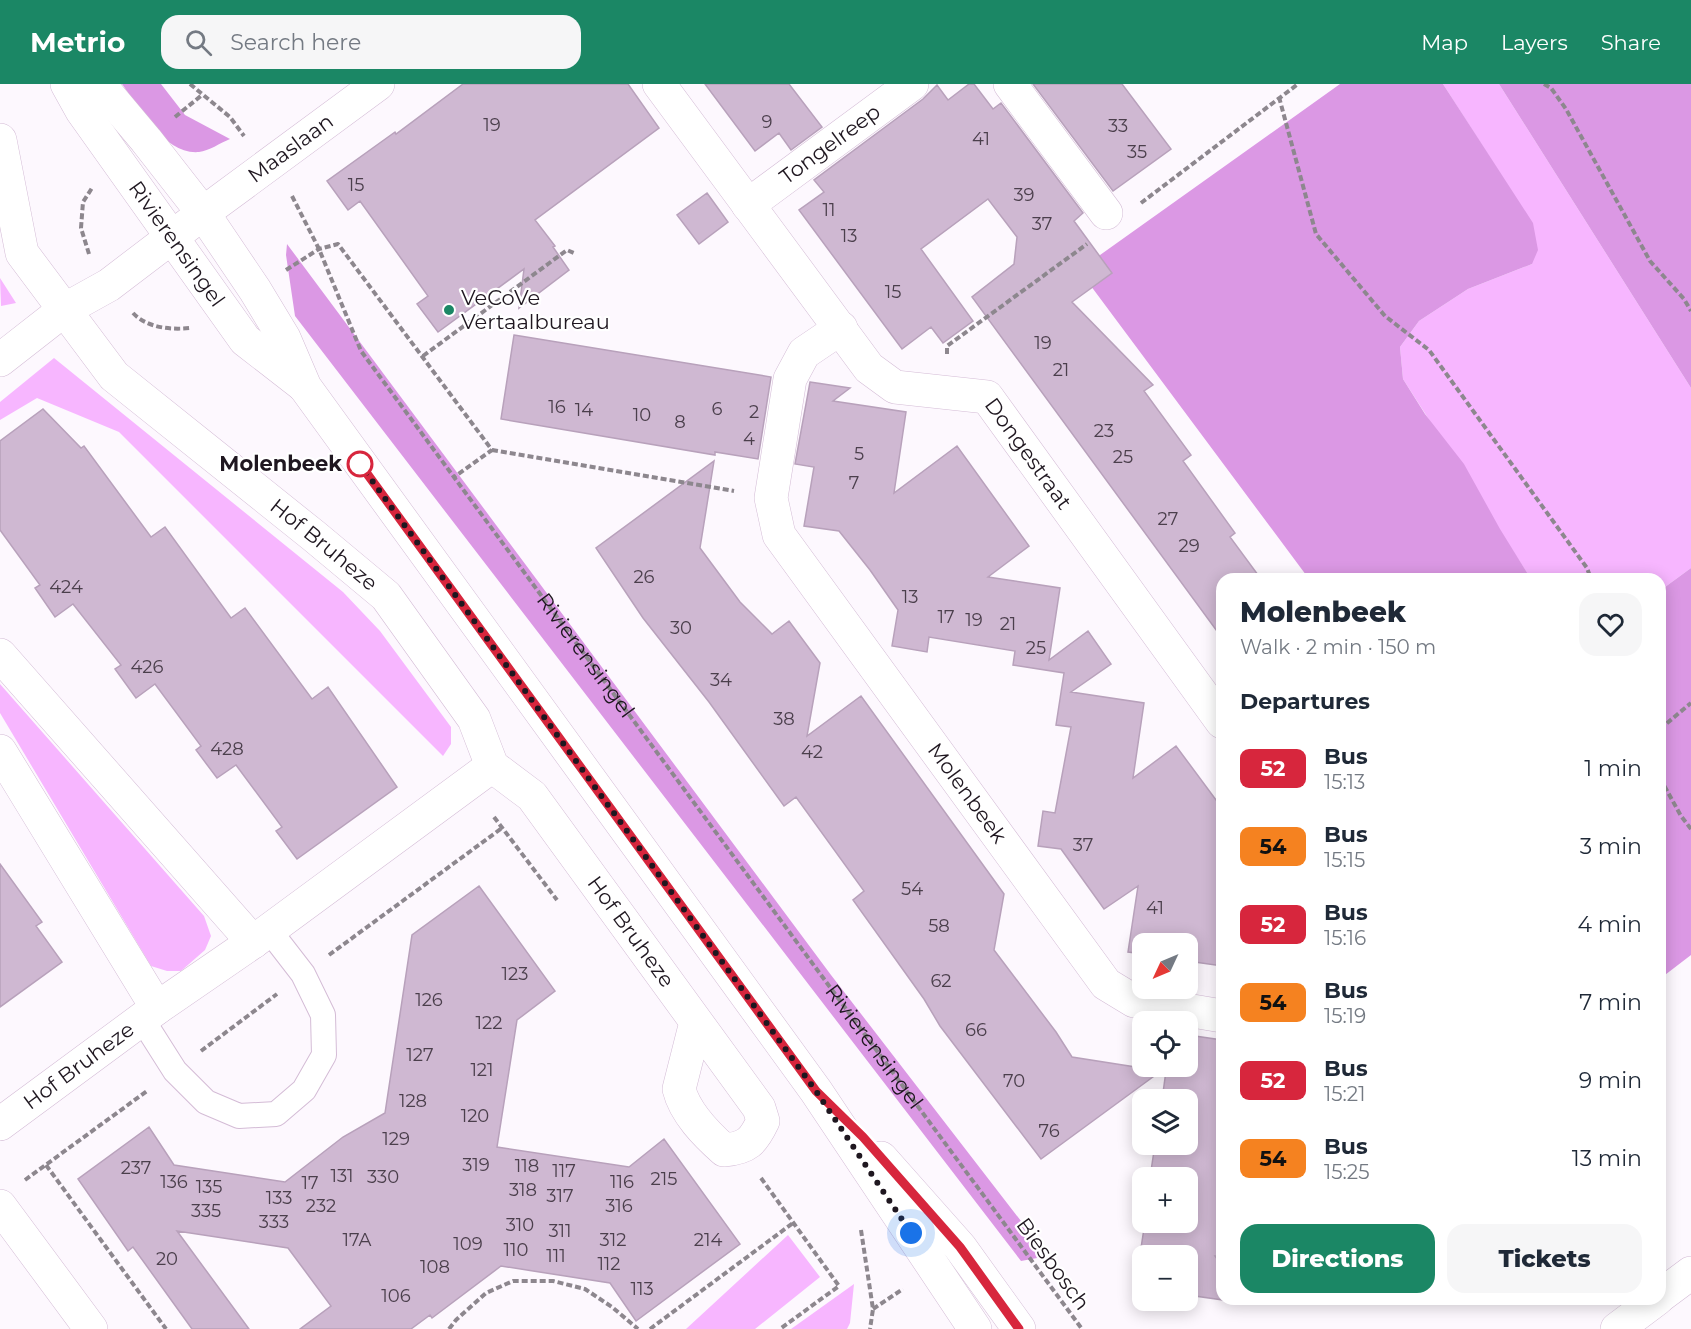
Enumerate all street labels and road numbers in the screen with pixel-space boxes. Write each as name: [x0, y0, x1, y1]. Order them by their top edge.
street label: Tongelreep: [775, 99, 885, 189]
street label: Maaslaan: [243, 108, 338, 188]
street label: Rivierensingel: [124, 176, 230, 311]
street label: Dongestraat: [980, 393, 1077, 514]
street label: Hof Bruheze: [266, 493, 383, 596]
street label: Rivierensingel: [532, 588, 640, 722]
street label: Molenbeek: [923, 738, 1013, 848]
street label: Hof Bruheze: [582, 871, 680, 992]
street label: Rivierensingel: [820, 979, 928, 1113]
street label: Hof Bruheze: [18, 1016, 139, 1114]
street label: Biesbosch: [1012, 1213, 1095, 1315]

